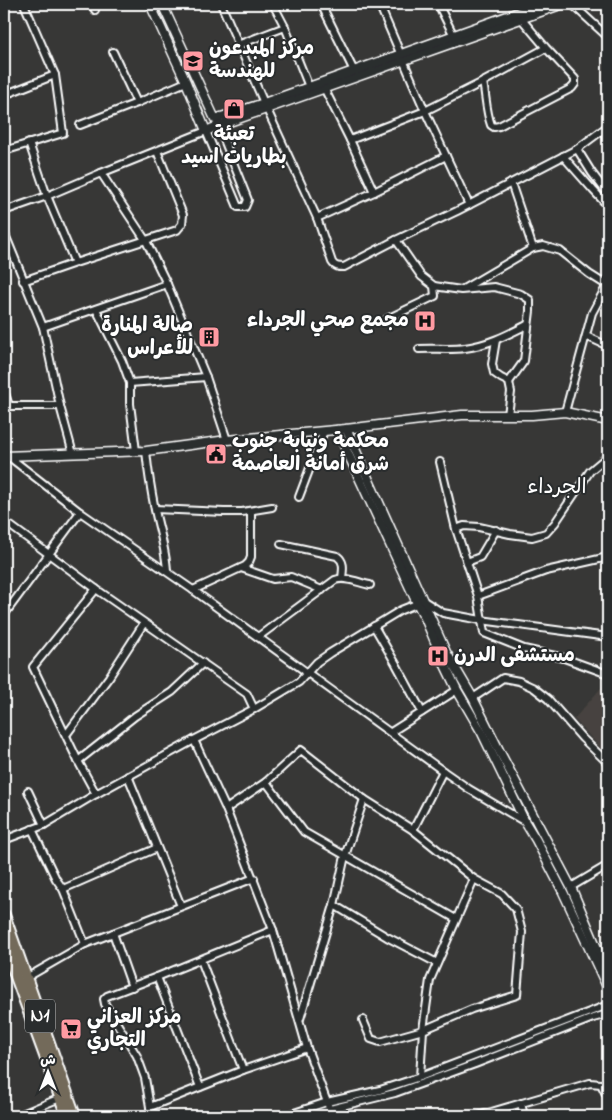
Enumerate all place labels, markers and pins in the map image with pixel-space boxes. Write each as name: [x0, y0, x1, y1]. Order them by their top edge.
place label: مركز المبدعون للهندسة: [209, 35, 314, 87]
school or university icon: مركز المبدعون للهندسة: [181, 49, 205, 73]
shop icon: تعبئة بطاريات اسيد: [222, 97, 246, 121]
place label: تعبئة بطاريات اسيد: [181, 121, 287, 173]
place label: مجمع صحي الجرداء: [247, 307, 409, 337]
hospital icon: مجمع صحي الجرداء: [413, 309, 437, 333]
place label: صالة المنارة للأعراس: [101, 312, 193, 364]
building icon: صالة المنارة للأعراس: [197, 325, 221, 349]
place label: محكمة ونيابة جنوب شرق أمانة العاصمة: [232, 428, 389, 480]
public building icon: محكمة ونيابة جنوب شرق أمانة العاصمة: [204, 442, 228, 466]
place label: مستشفى الدرن: [454, 642, 575, 671]
hospital icon: مستشفى الدرن: [426, 644, 450, 668]
place label: مركز العزاني التجاري: [87, 1004, 181, 1056]
supermarket icon: مركز العزاني التجاري: [59, 1017, 83, 1041]

